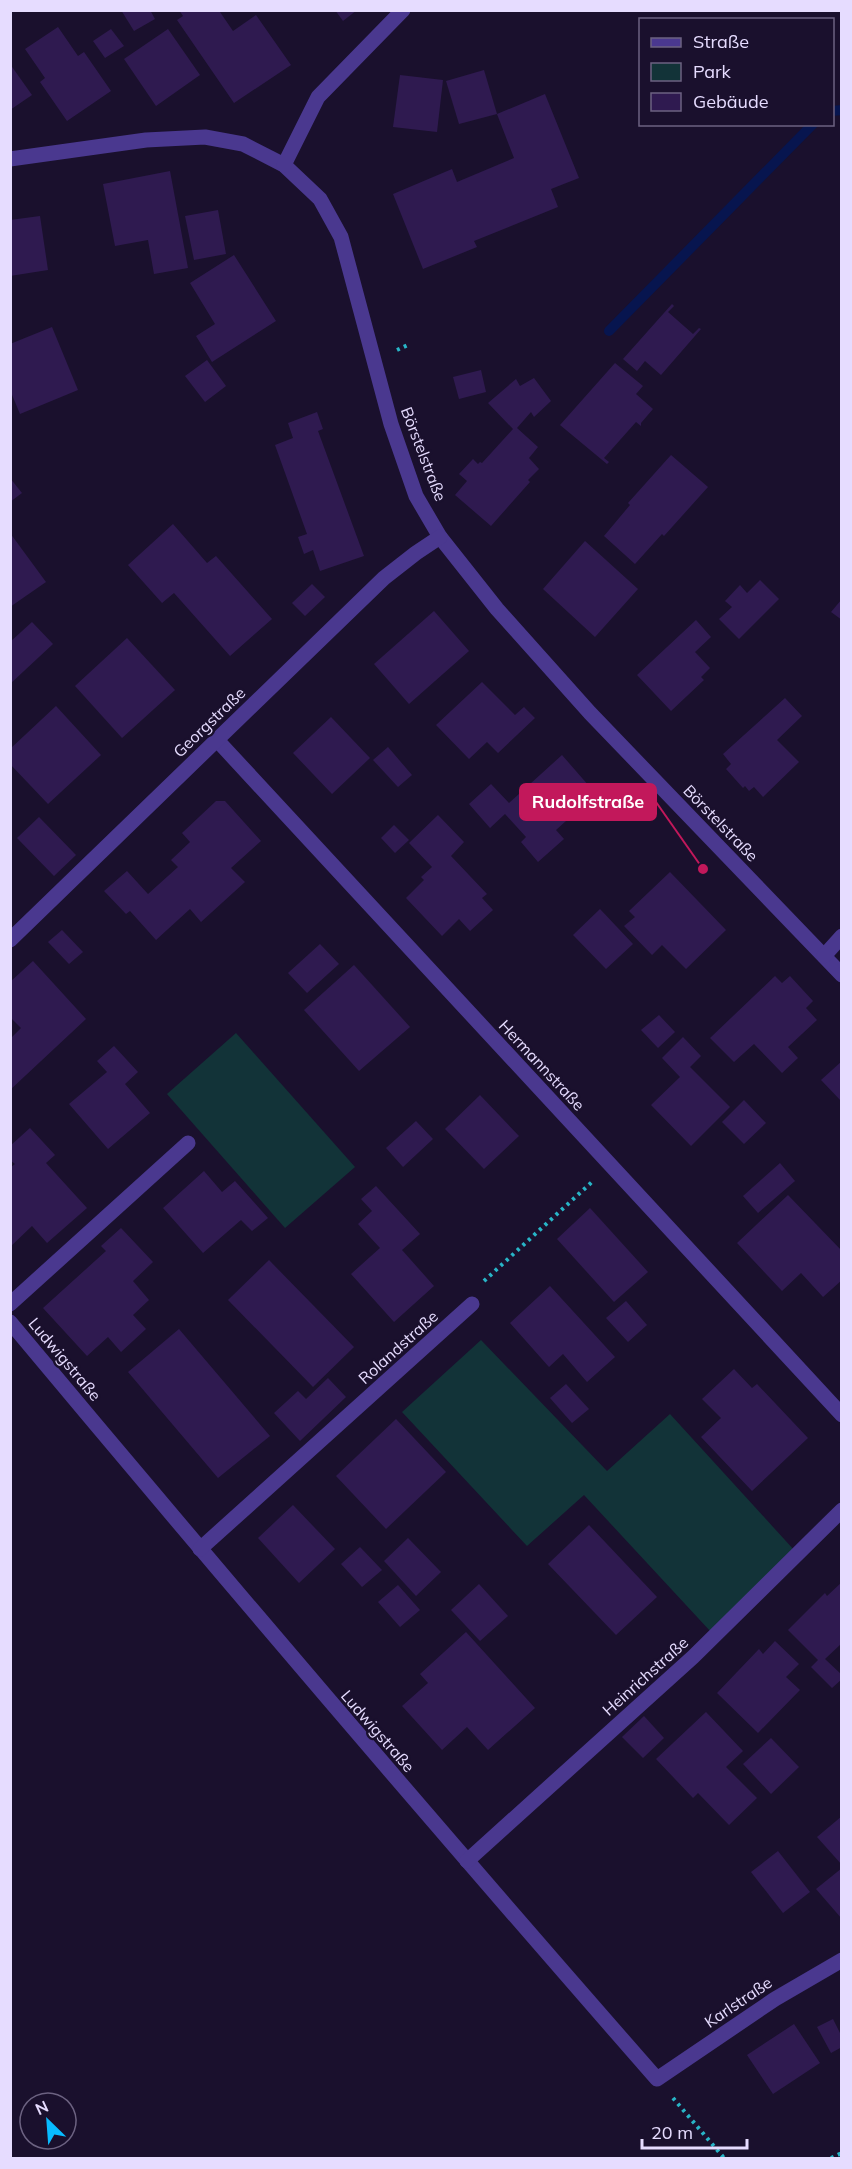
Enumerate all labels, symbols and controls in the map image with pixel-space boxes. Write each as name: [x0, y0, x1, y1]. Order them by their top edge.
legend: [639, 18, 834, 126]
text: Straße: [693, 30, 749, 53]
text: Park: [693, 60, 732, 83]
text: Gebäude: [693, 90, 769, 113]
street label: Börstelstraße: [397, 404, 451, 504]
street label: Georgstraße: [169, 683, 249, 761]
street label: Börstelstraße: [679, 780, 763, 866]
callout: Rudolfstraße: [520, 784, 656, 820]
text: Rudolfstraße: [532, 790, 644, 813]
street label: Hermannstraße: [495, 1015, 589, 1115]
street label: Rolandstraße: [354, 1306, 442, 1388]
street label: Ludwigstraße: [24, 1313, 106, 1405]
street label: Heinrichstraße: [598, 1632, 692, 1720]
street label: Ludwigstraße: [337, 1686, 419, 1776]
street label: Karlstraße: [700, 1972, 776, 2032]
north arrow: [18, 2091, 78, 2151]
text: N: [32, 2096, 51, 2119]
scale bar: [642, 2112, 747, 2150]
text: 20 m: [651, 2121, 693, 2144]

